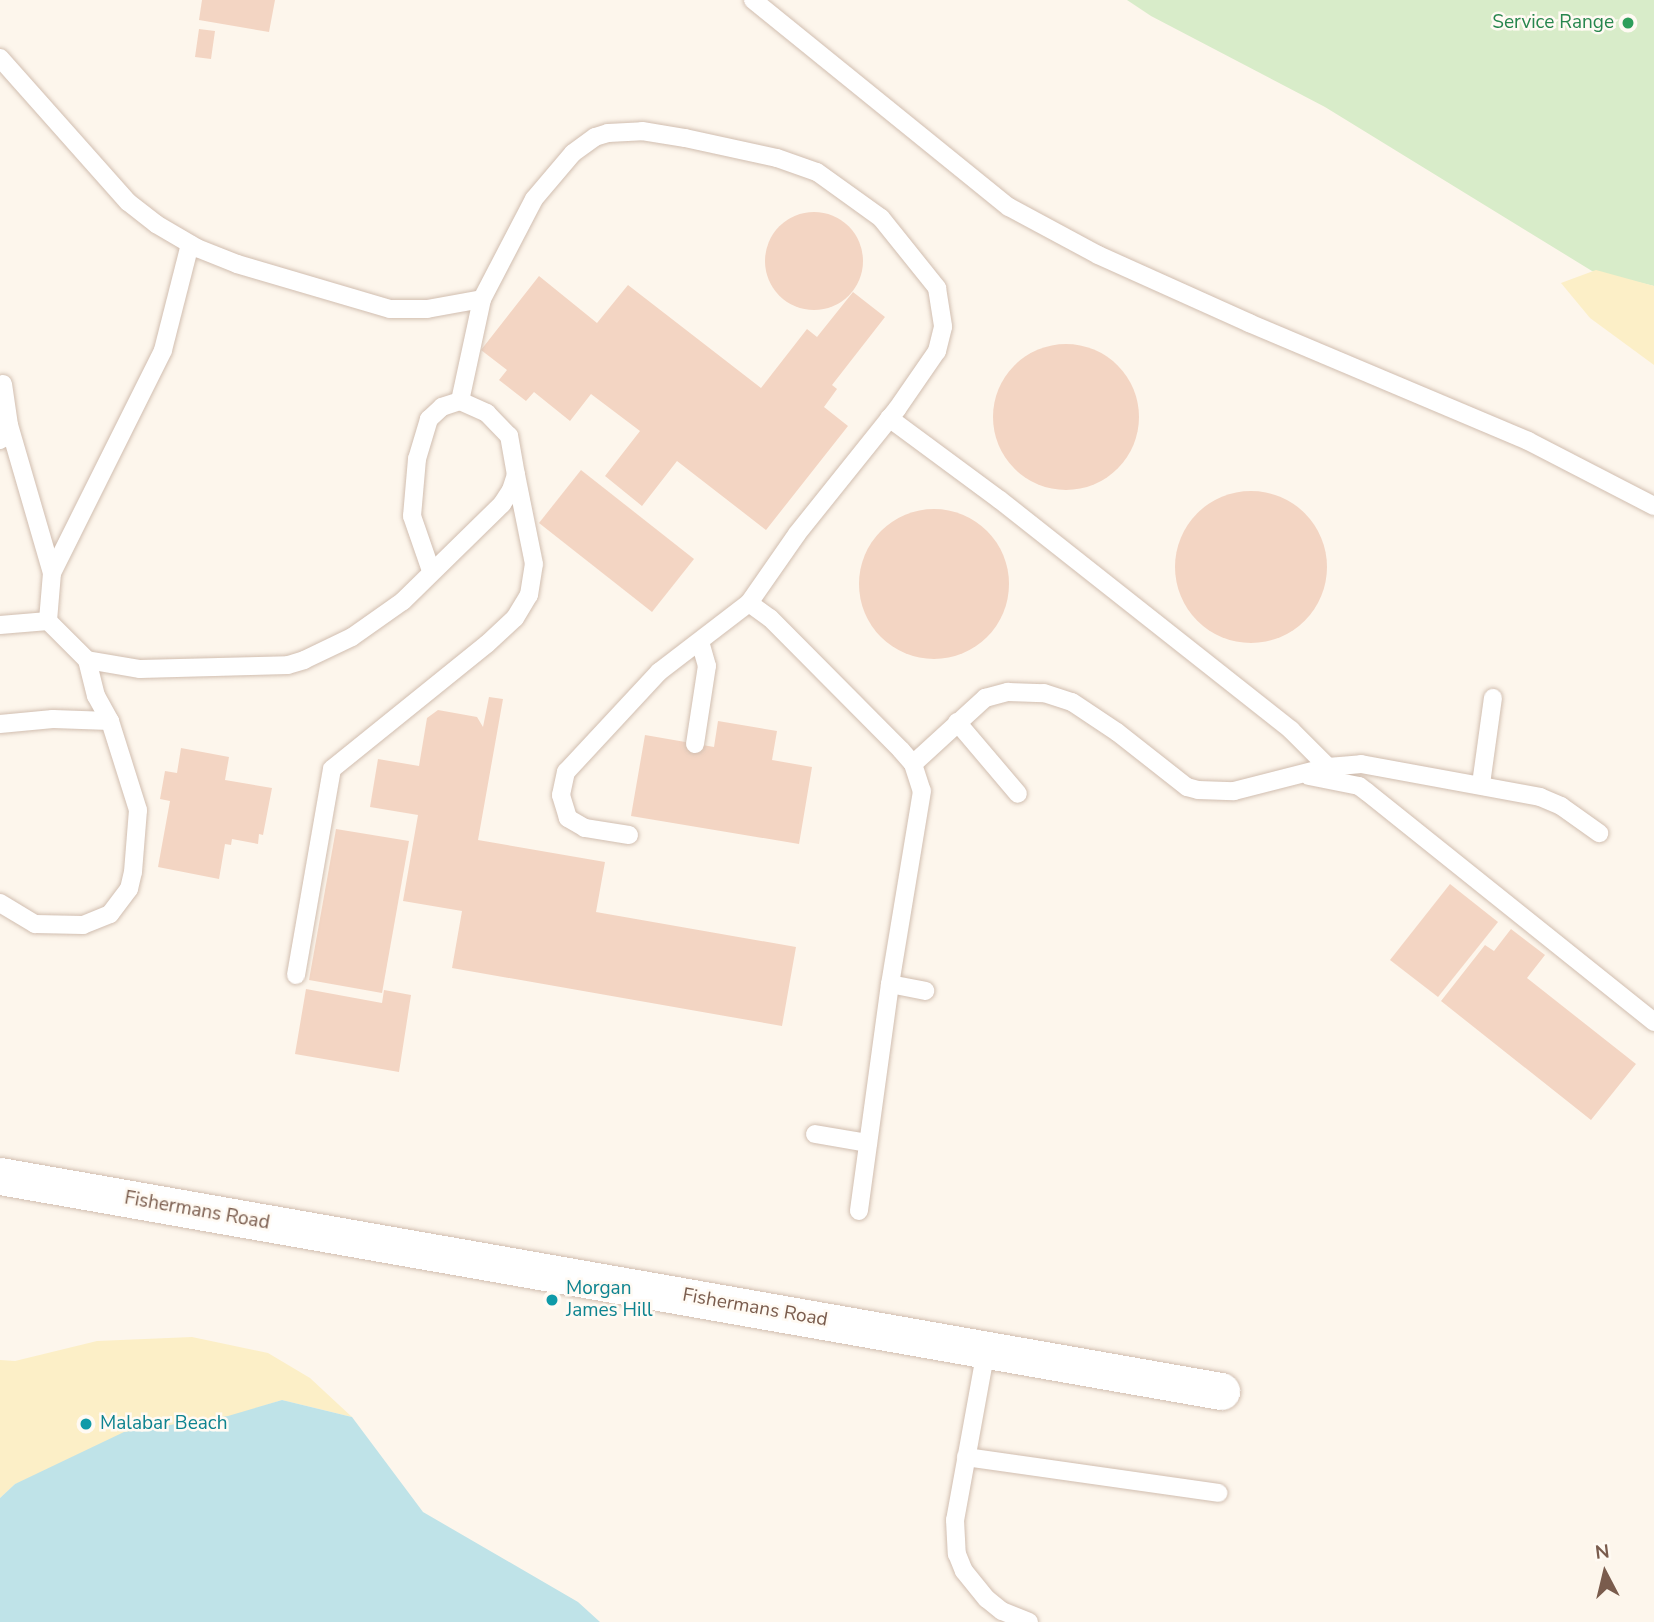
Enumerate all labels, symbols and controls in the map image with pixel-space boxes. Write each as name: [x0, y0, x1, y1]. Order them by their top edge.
place label: Service Range: [1492, 12, 1614, 34]
marker: Service Range: [1620, 15, 1636, 31]
street label: Fishermans Road: [123, 1187, 271, 1235]
place label: Morgan James Hill: [566, 1278, 653, 1322]
street label: Fishermans Road: [681, 1284, 829, 1332]
marker: Morgan James Hill: [544, 1292, 560, 1308]
place label: Malabar Beach: [100, 1413, 227, 1435]
marker: Malabar Beach: [78, 1416, 94, 1432]
north arrow: [1570, 1538, 1640, 1608]
text: N: [1594, 1538, 1611, 1566]

